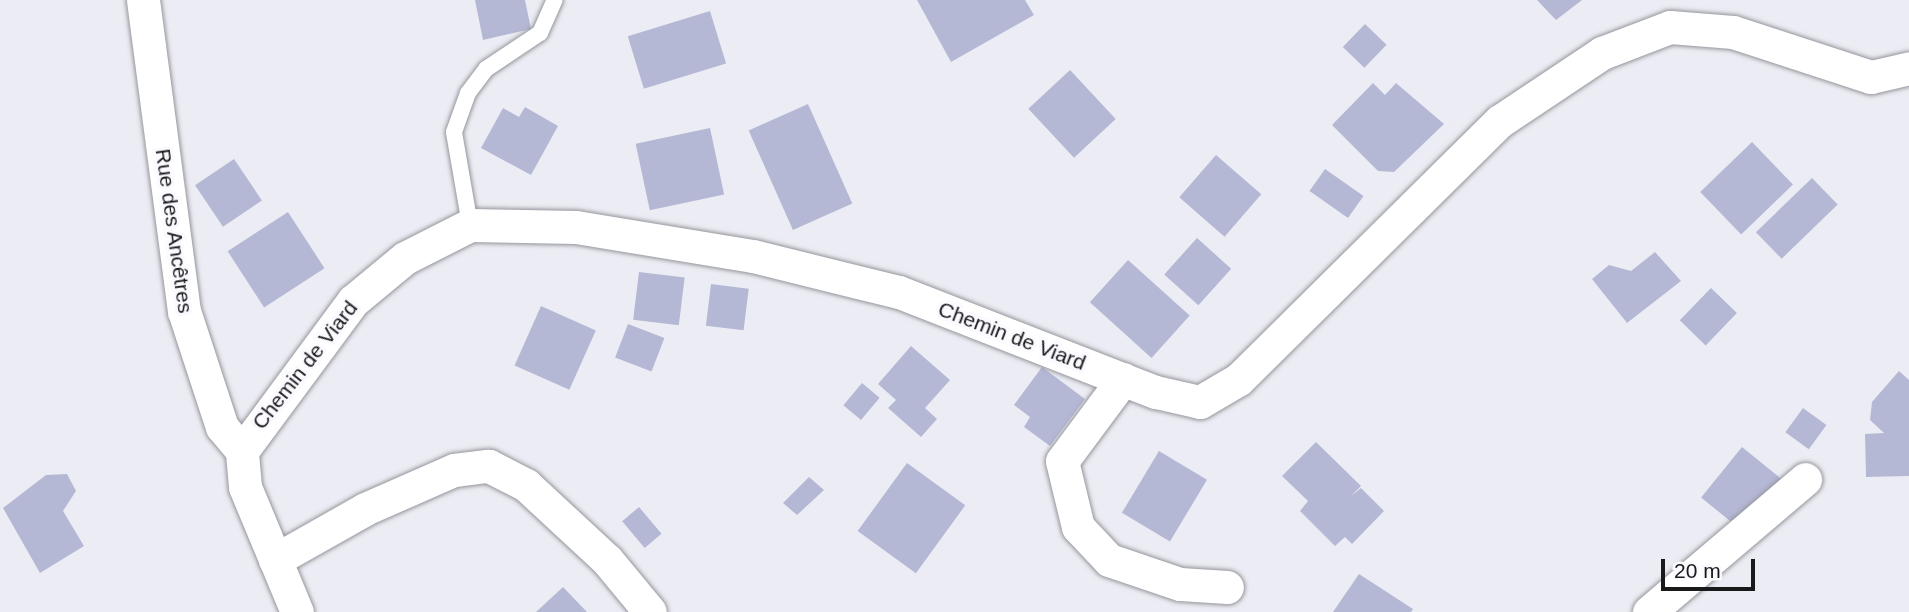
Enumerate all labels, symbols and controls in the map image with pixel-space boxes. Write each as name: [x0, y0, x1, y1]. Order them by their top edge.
street label: Rue des Ancêtres: [150, 147, 198, 315]
street label: Chemin de Viard: [247, 296, 363, 434]
street label: Chemin de Viard: [935, 296, 1089, 376]
scale bar: [1664, 546, 1758, 590]
text: 20 m: [1674, 559, 1721, 582]

